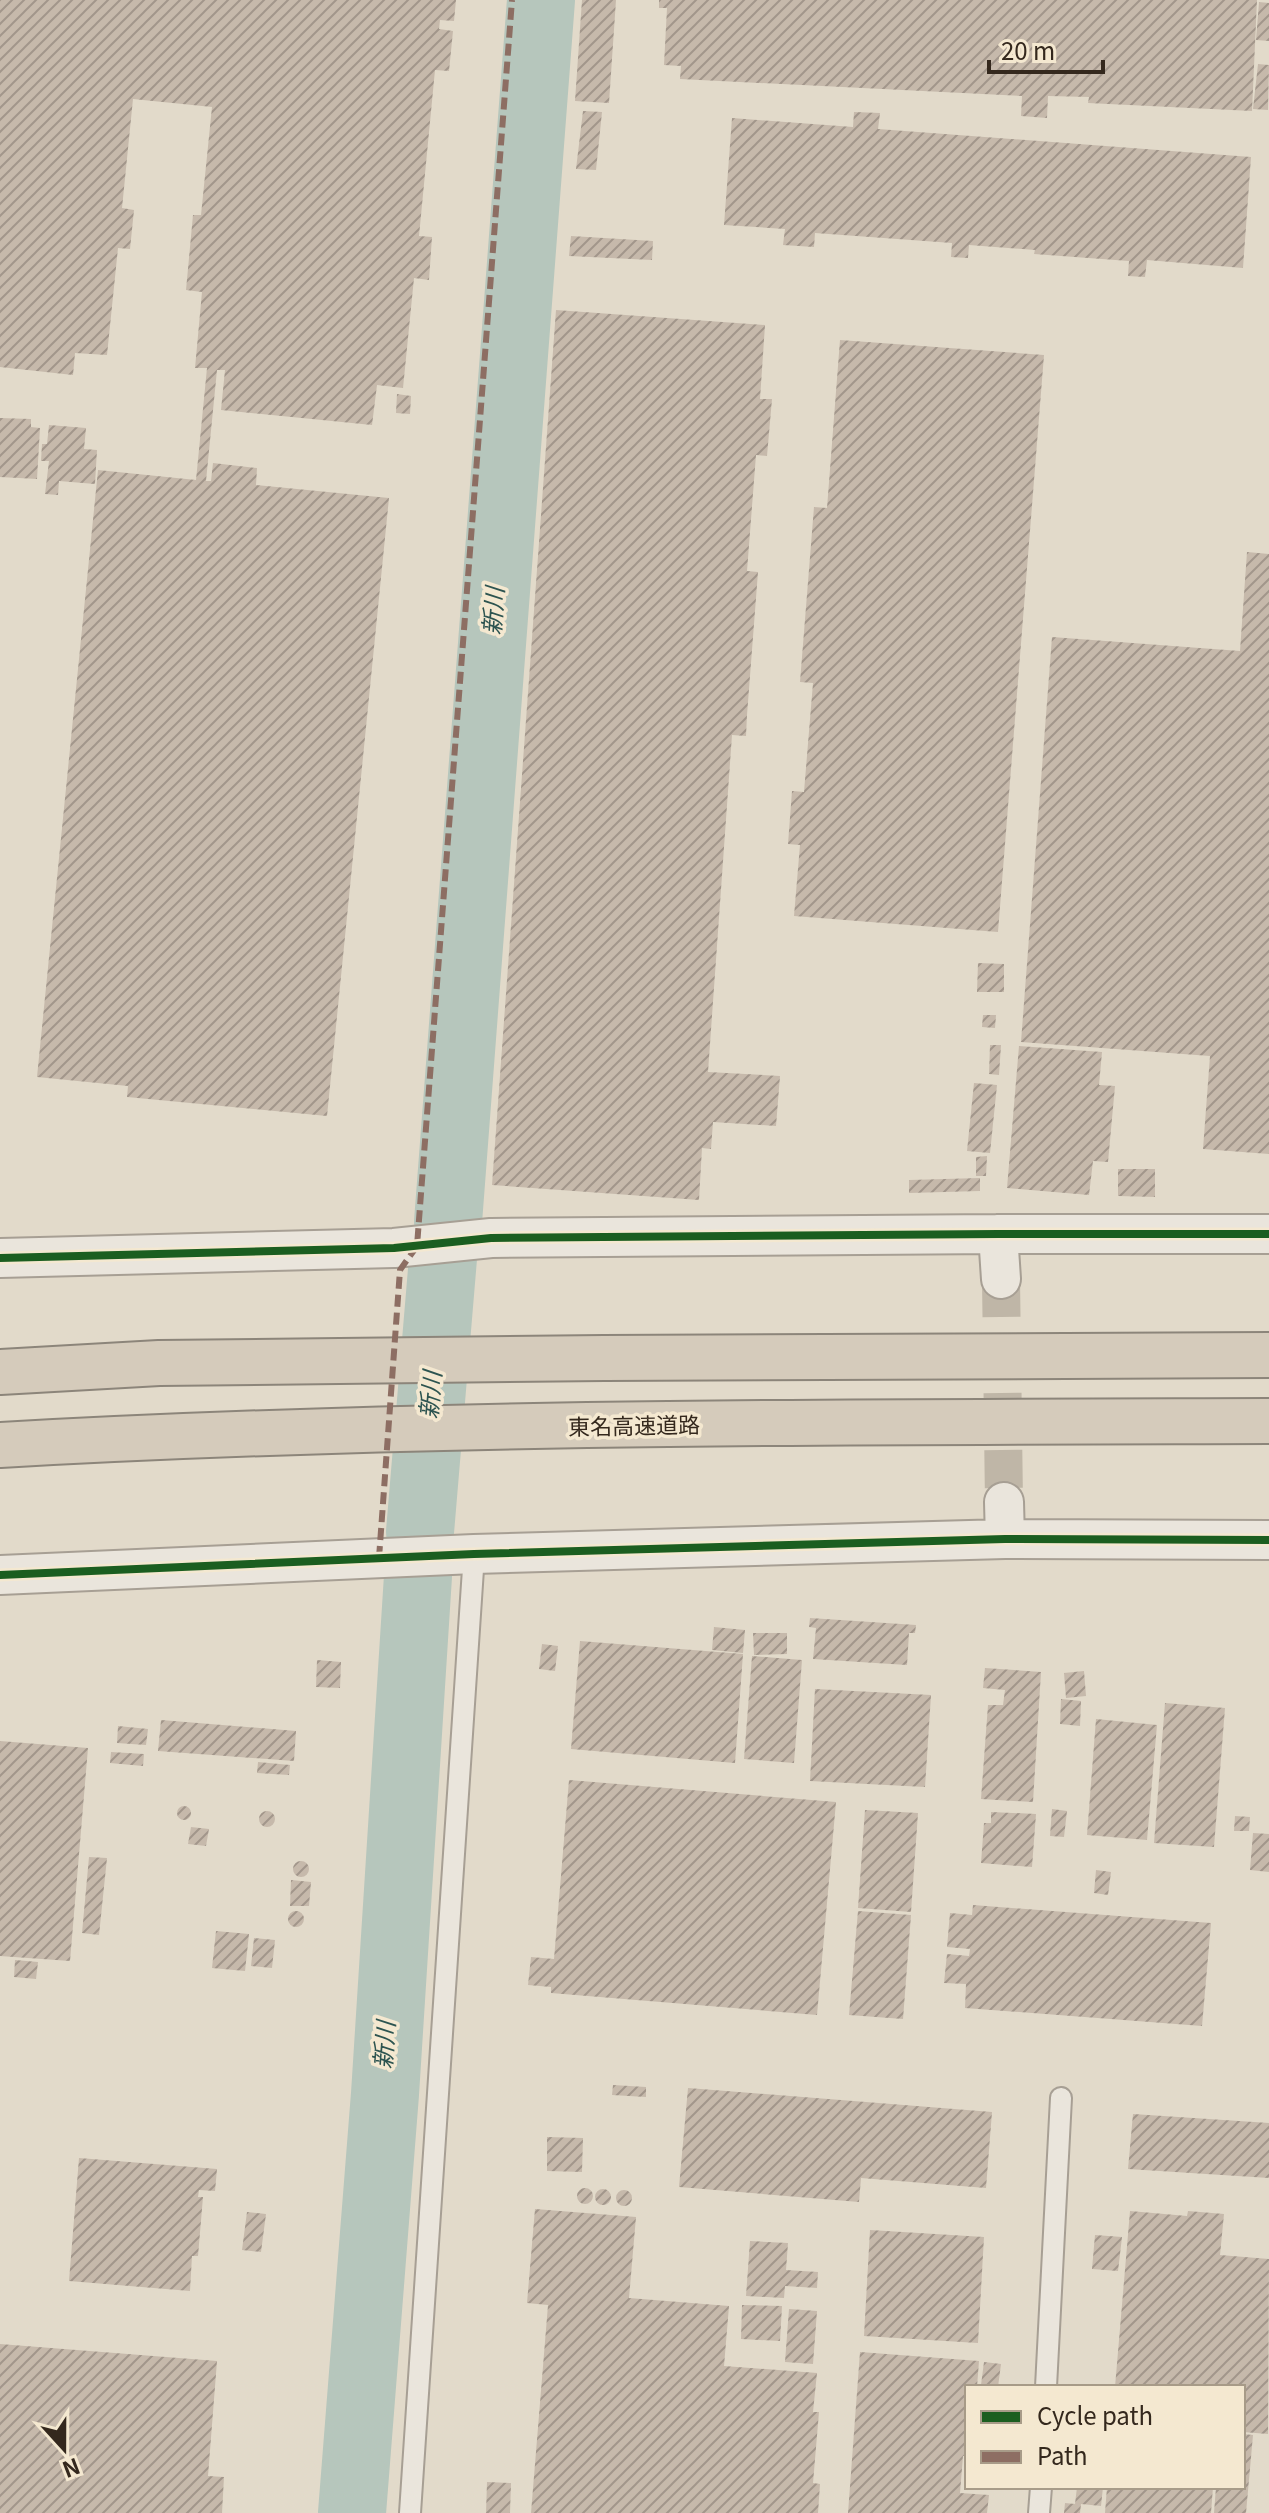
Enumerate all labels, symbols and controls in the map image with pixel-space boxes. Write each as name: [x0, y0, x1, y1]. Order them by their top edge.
scale bar: [989, 24, 1103, 74]
text: 20 m: [1001, 32, 1055, 67]
water label: 新川: [472, 583, 511, 636]
water label: 新川: [409, 1366, 448, 1420]
street label: 東名高速道路: [568, 1407, 700, 1441]
water label: 新川: [363, 2017, 402, 2070]
legend: [965, 2385, 1245, 2489]
text: Cycle path: [1037, 2397, 1153, 2432]
north arrow: [24, 2409, 104, 2489]
text: Path: [1037, 2437, 1088, 2472]
text: N: [58, 2452, 85, 2487]

